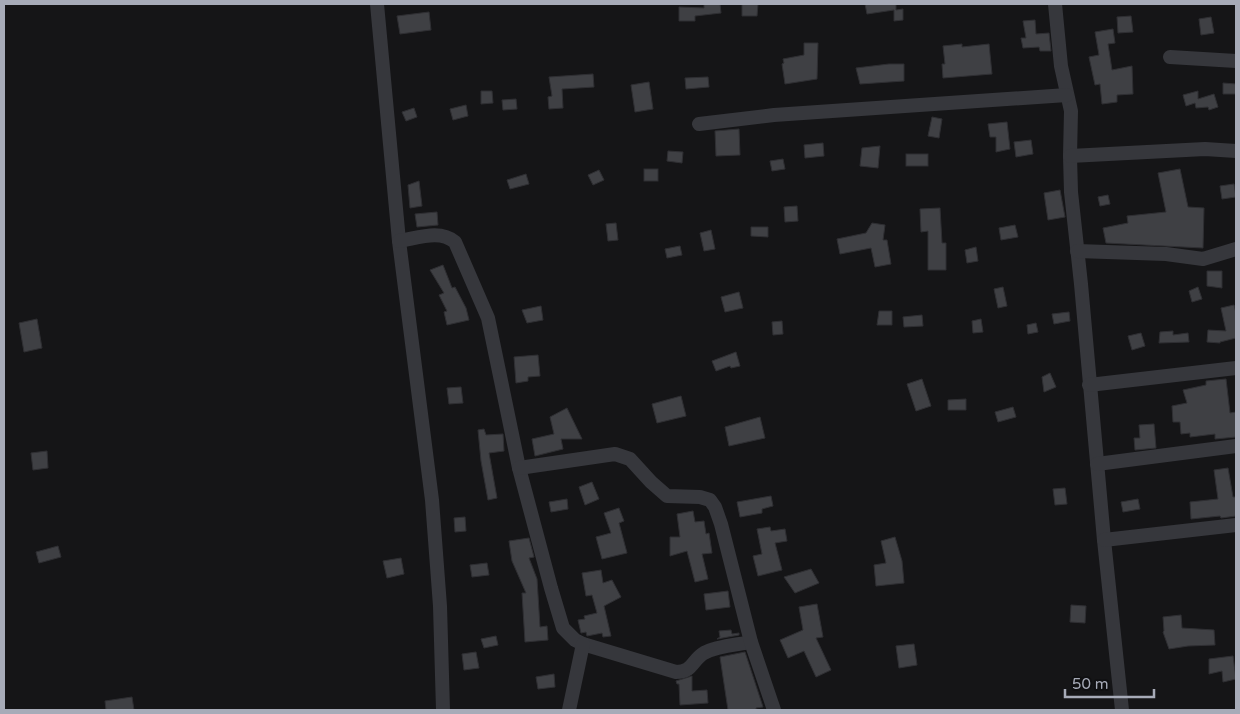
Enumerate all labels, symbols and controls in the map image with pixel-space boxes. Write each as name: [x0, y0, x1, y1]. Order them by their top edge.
scale bar: [1065, 666, 1154, 698]
text: 50 m: [1072, 675, 1109, 693]

